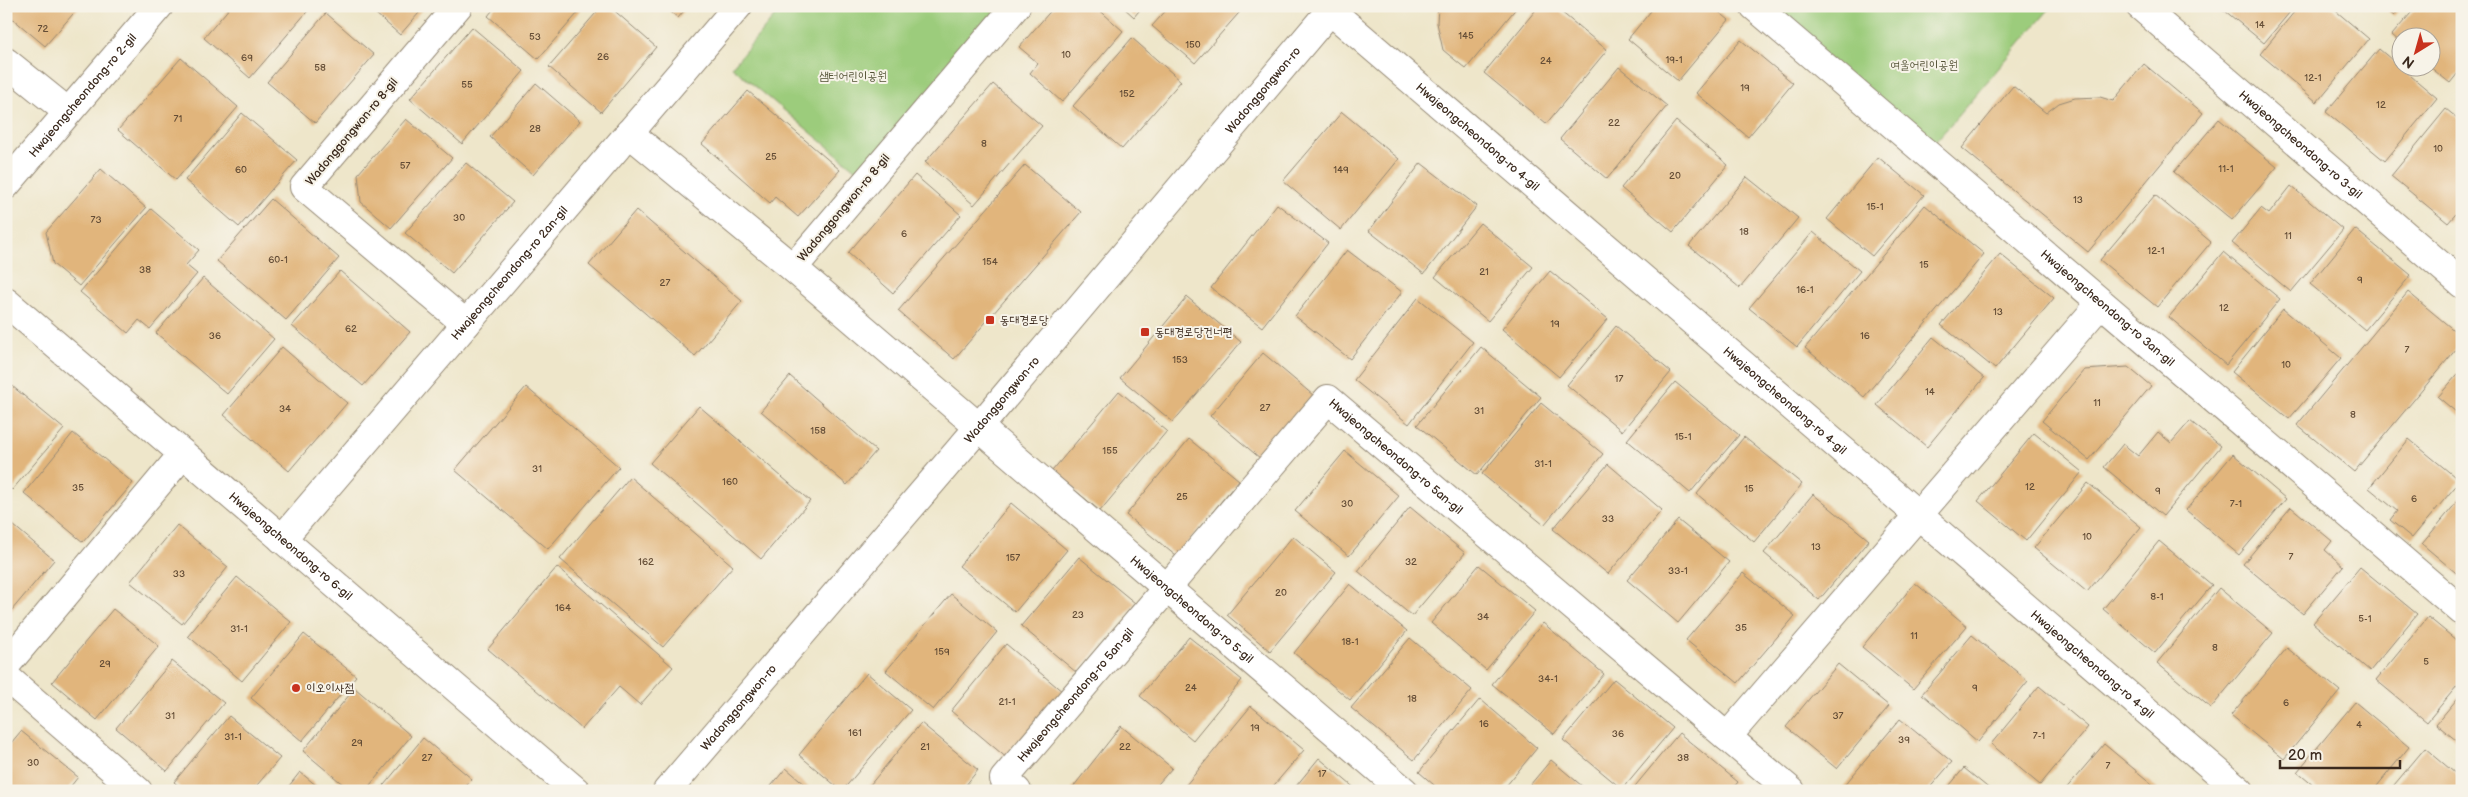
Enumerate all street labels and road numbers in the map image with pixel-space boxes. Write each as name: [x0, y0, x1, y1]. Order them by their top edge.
street label: Hwajeongcheondong-ro 2-gil: [26, 30, 140, 160]
street label: Wadonggongwon-ro: [1222, 44, 1304, 137]
street label: Wadonggongwon-ro 8-gil: [303, 75, 401, 189]
street label: Hwajeongcheondong-ro 4-gil: [1413, 80, 1542, 194]
street label: Hwajeongcheondong-ro 3-gil: [2236, 87, 2365, 202]
street label: Wadonggongwon-ro 8-gil: [795, 151, 893, 265]
street label: Hwajeongcheondong-ro 2an-gil: [448, 203, 571, 343]
street label: Hwajeongcheondong-ro 3an-gil: [2037, 247, 2178, 370]
street label: Hwajeongcheondong-ro 4-gil: [1720, 343, 1850, 458]
street label: Wadonggongwon-ro: [961, 353, 1043, 446]
street label: Hwajeongcheondong-ro 5an-gil: [1326, 395, 1466, 517]
street label: Hwajeongcheondong-ro 6-gil: [226, 489, 355, 603]
street label: Hwajeongcheondong-ro 5-gil: [1127, 552, 1257, 666]
street label: Hwajeongcheondong-ro 4-gil: [2027, 607, 2157, 721]
street label: Hwajeongcheondong-ro 5an-gil: [1014, 625, 1137, 765]
street label: Wadonggongwon-ro: [697, 661, 780, 754]

